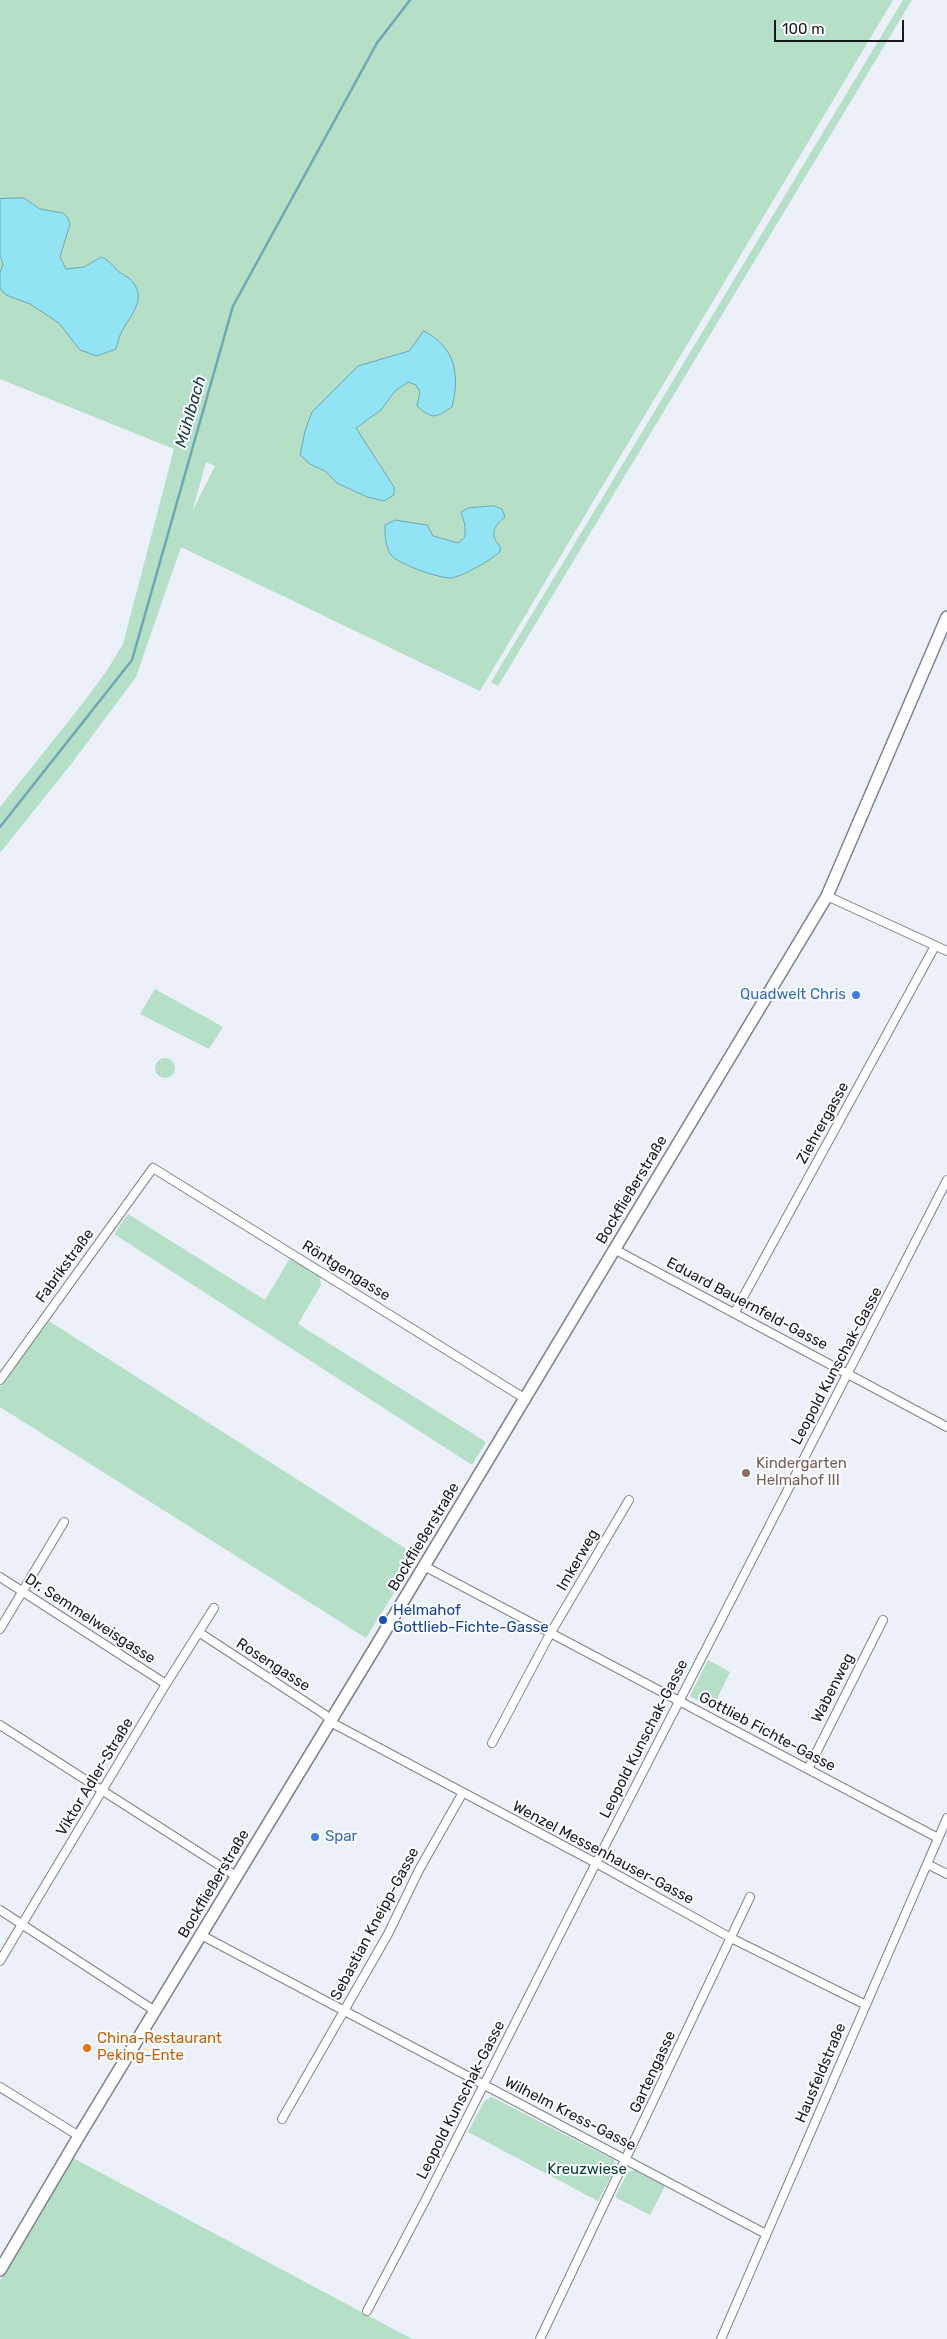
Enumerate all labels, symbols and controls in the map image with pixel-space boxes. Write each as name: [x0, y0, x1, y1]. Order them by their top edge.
scale bar: [777, 10, 907, 42]
text: 100 m: [782, 20, 824, 38]
water label: Mühlbach: [172, 374, 210, 450]
place label: Quadwelt Chris: [740, 986, 846, 1004]
marker: Quadwelt Chris: [850, 989, 862, 1001]
street label: Ziehrergasse: [793, 1079, 853, 1167]
street label: Bockfließerstraße: [593, 1133, 671, 1247]
street label: Fabrikstraße: [32, 1225, 98, 1307]
street label: Röntgengasse: [299, 1237, 393, 1305]
street label: Eduard Bauernfeld-Gasse: [663, 1254, 831, 1354]
street label: Leopold Kunschak-Gasse: [788, 1284, 886, 1448]
place label: Kindergarten Helmahof III: [756, 1455, 847, 1490]
marker: Kindergarten Helmahof III: [740, 1467, 752, 1479]
street label: Bockfließerstraße: [385, 1480, 463, 1594]
street label: Imkerweg: [553, 1526, 603, 1594]
street label: Dr. Semmelweisgasse: [22, 1570, 158, 1668]
place label: Helmahof Gottlieb-Fichte-Gasse: [393, 1602, 549, 1637]
marker: Helmahof Gottlieb-Fichte-Gasse: [377, 1614, 389, 1626]
street label: Rosengasse: [233, 1634, 313, 1696]
street label: Wabenweg: [808, 1650, 858, 1726]
street label: Leopold Kunschak-Gasse: [596, 1657, 692, 1821]
street label: Gottlieb Fichte-Gasse: [696, 1688, 838, 1776]
street label: Viktor Adler-Straße: [53, 1715, 137, 1839]
street label: Wenzel Messenhauser-Gasse: [509, 1797, 697, 1909]
street label: Bockfließerstraße: [175, 1827, 253, 1941]
place label: Spar: [325, 1828, 357, 1846]
marker: Spar: [309, 1831, 321, 1843]
street label: Sebastian Kneipp-Gasse: [327, 1844, 423, 2004]
street label: Leopold Kunschak-Gasse: [413, 2018, 509, 2182]
street label: Hausfeldstraße: [792, 2020, 850, 2126]
street label: Gartengasse: [626, 2028, 680, 2116]
place label: China-Restaurant Peking-Ente: [97, 2030, 222, 2065]
marker: China-Restaurant Peking-Ente: [81, 2042, 93, 2054]
street label: Wilhelm Kress-Gasse: [501, 2073, 639, 2155]
park label: Kreuzwiese: [547, 2161, 627, 2179]

